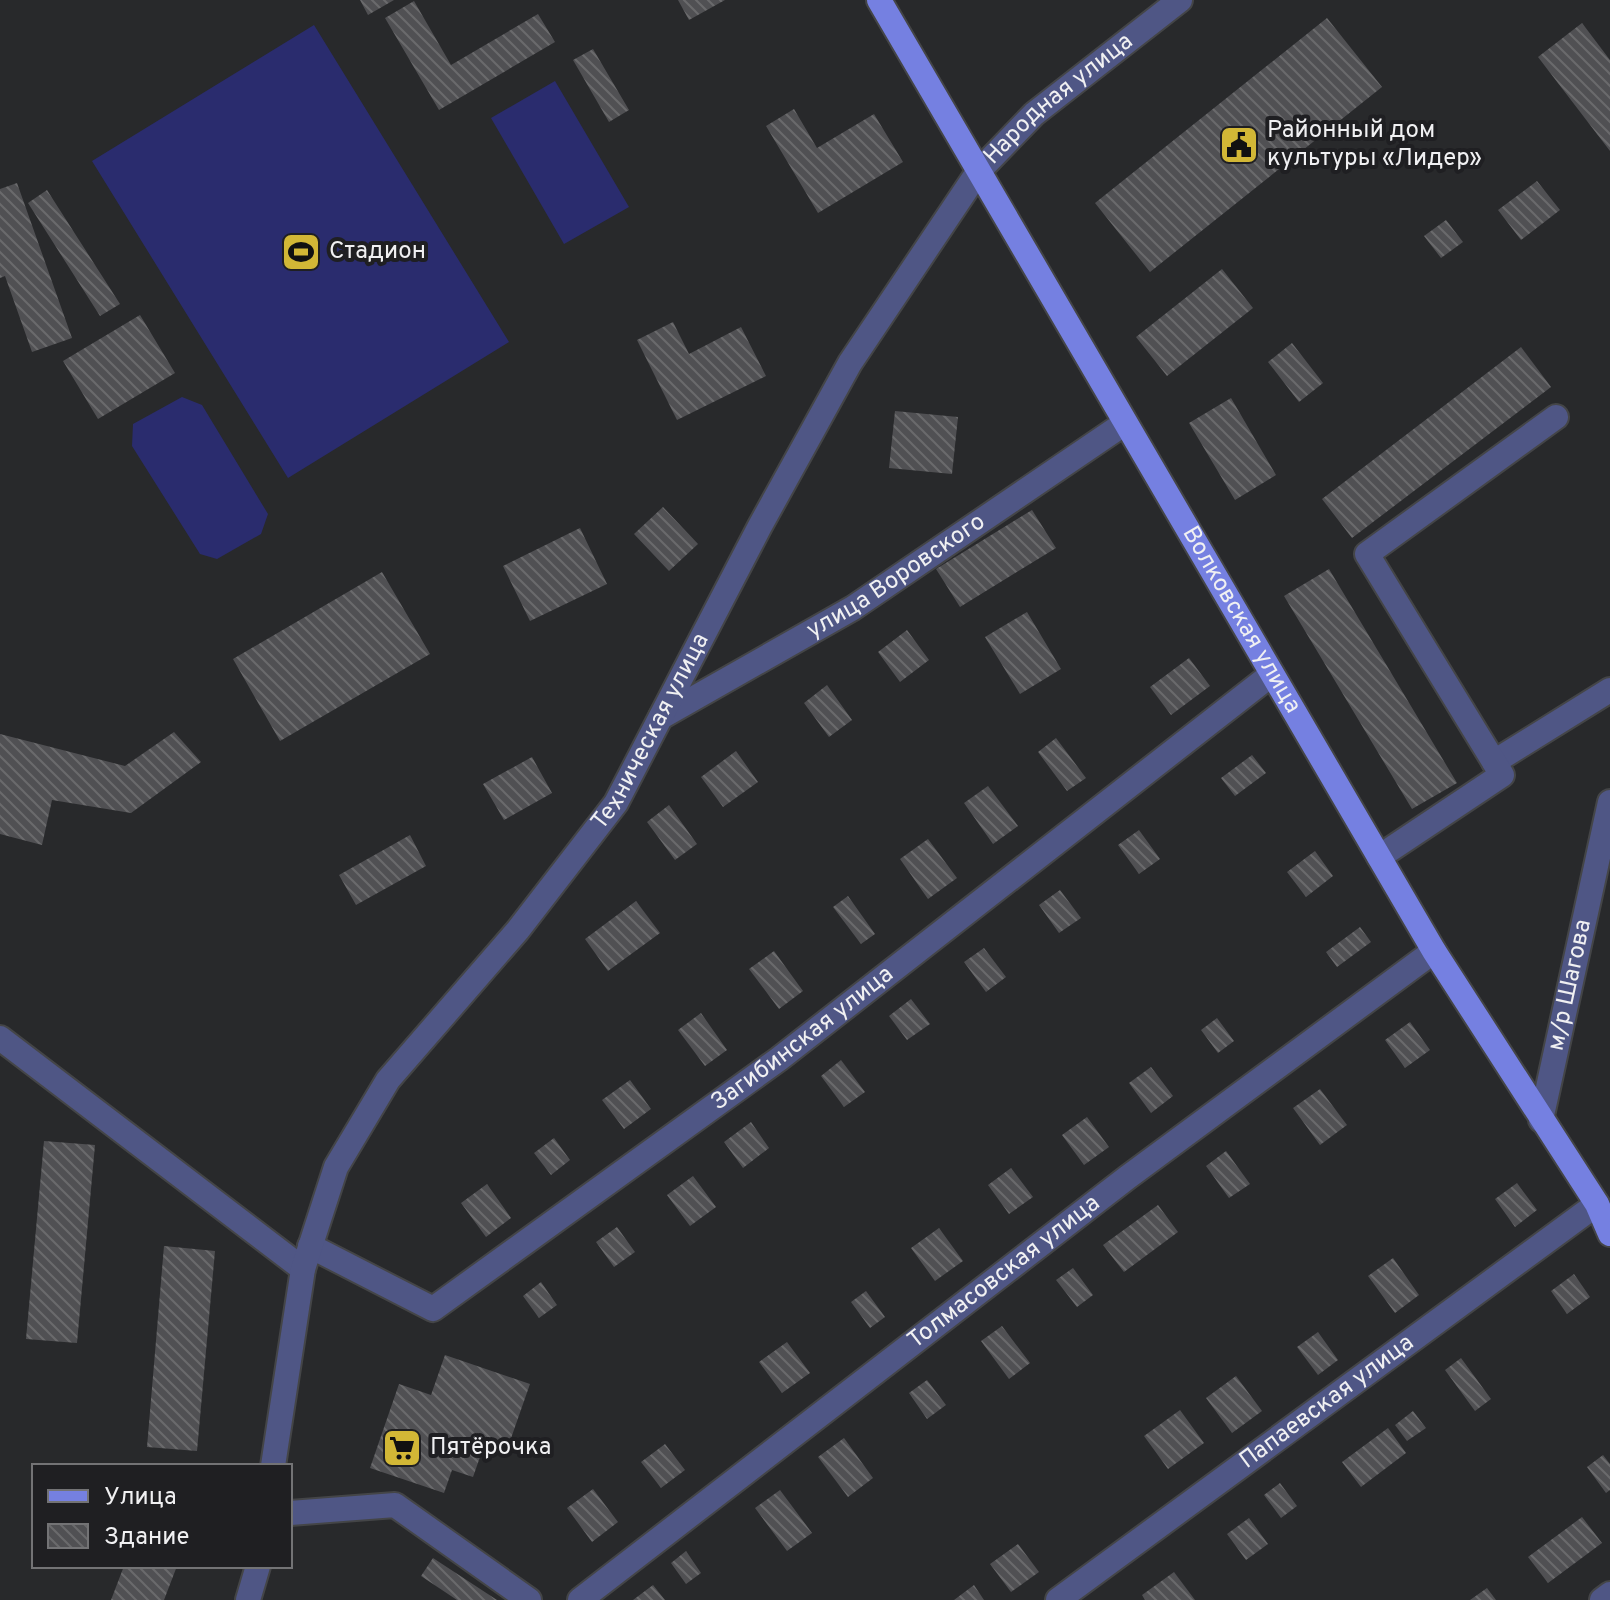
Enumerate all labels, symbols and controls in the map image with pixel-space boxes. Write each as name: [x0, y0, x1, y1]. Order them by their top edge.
street label: Народная улица: [978, 27, 1139, 171]
place label: Районный дом культуры «Лидер»: [1267, 116, 1482, 174]
public building icon: Районный дом культуры «Лидер»: [1218, 124, 1260, 166]
sports icon: Стадион: [280, 231, 322, 273]
place label: Стадион: [329, 237, 426, 267]
street label: улица Воровского: [802, 507, 991, 646]
street label: Волковская улица: [1175, 521, 1307, 719]
street label: Техническая улица: [586, 628, 716, 836]
street label: м/р Шагова: [1541, 917, 1599, 1054]
street label: Загибинская улица: [705, 960, 900, 1118]
street label: Толмасовская улица: [902, 1189, 1107, 1356]
street label: Папаевская улица: [1234, 1328, 1420, 1476]
supermarket icon: Пятёрочка: [381, 1427, 423, 1469]
place label: Пятёрочка: [430, 1433, 551, 1463]
legend: [32, 1464, 292, 1568]
text: Улица: [104, 1483, 177, 1513]
text: Здание: [104, 1523, 190, 1553]

